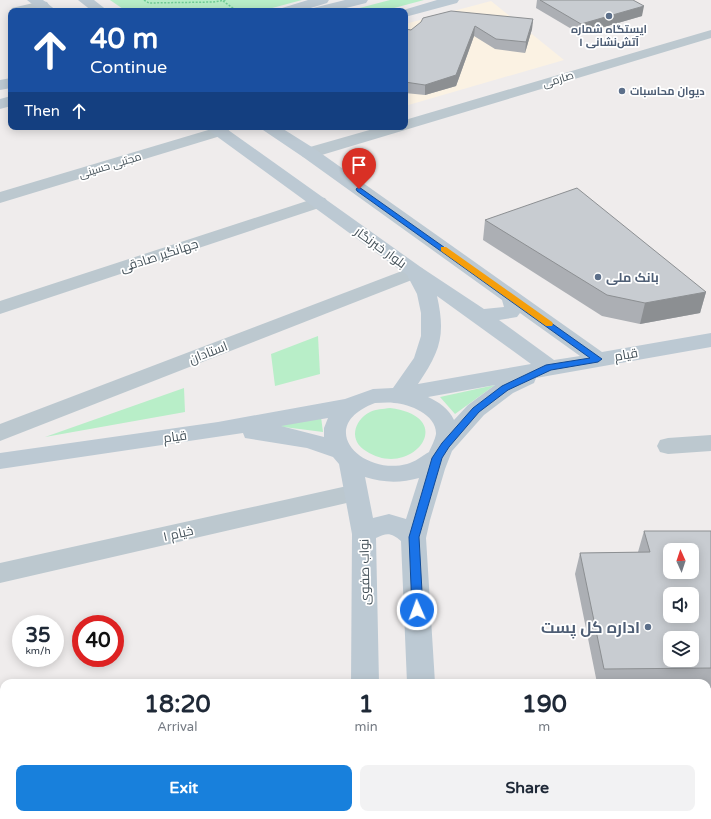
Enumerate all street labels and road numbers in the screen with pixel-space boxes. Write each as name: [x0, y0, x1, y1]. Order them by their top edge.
street label: صارمی: [541, 69, 575, 90]
street label: مجتبی حسینی: [77, 150, 143, 181]
street label: بلوار خبرنگار: [351, 223, 409, 272]
street label: جهانگیر صادقی: [118, 236, 200, 276]
street label: استادان: [187, 338, 230, 368]
street label: قیام: [613, 345, 639, 366]
street label: قیام: [162, 427, 188, 448]
street label: خیام ۱: [162, 523, 195, 546]
street label: نواب صفوی: [356, 539, 374, 605]

